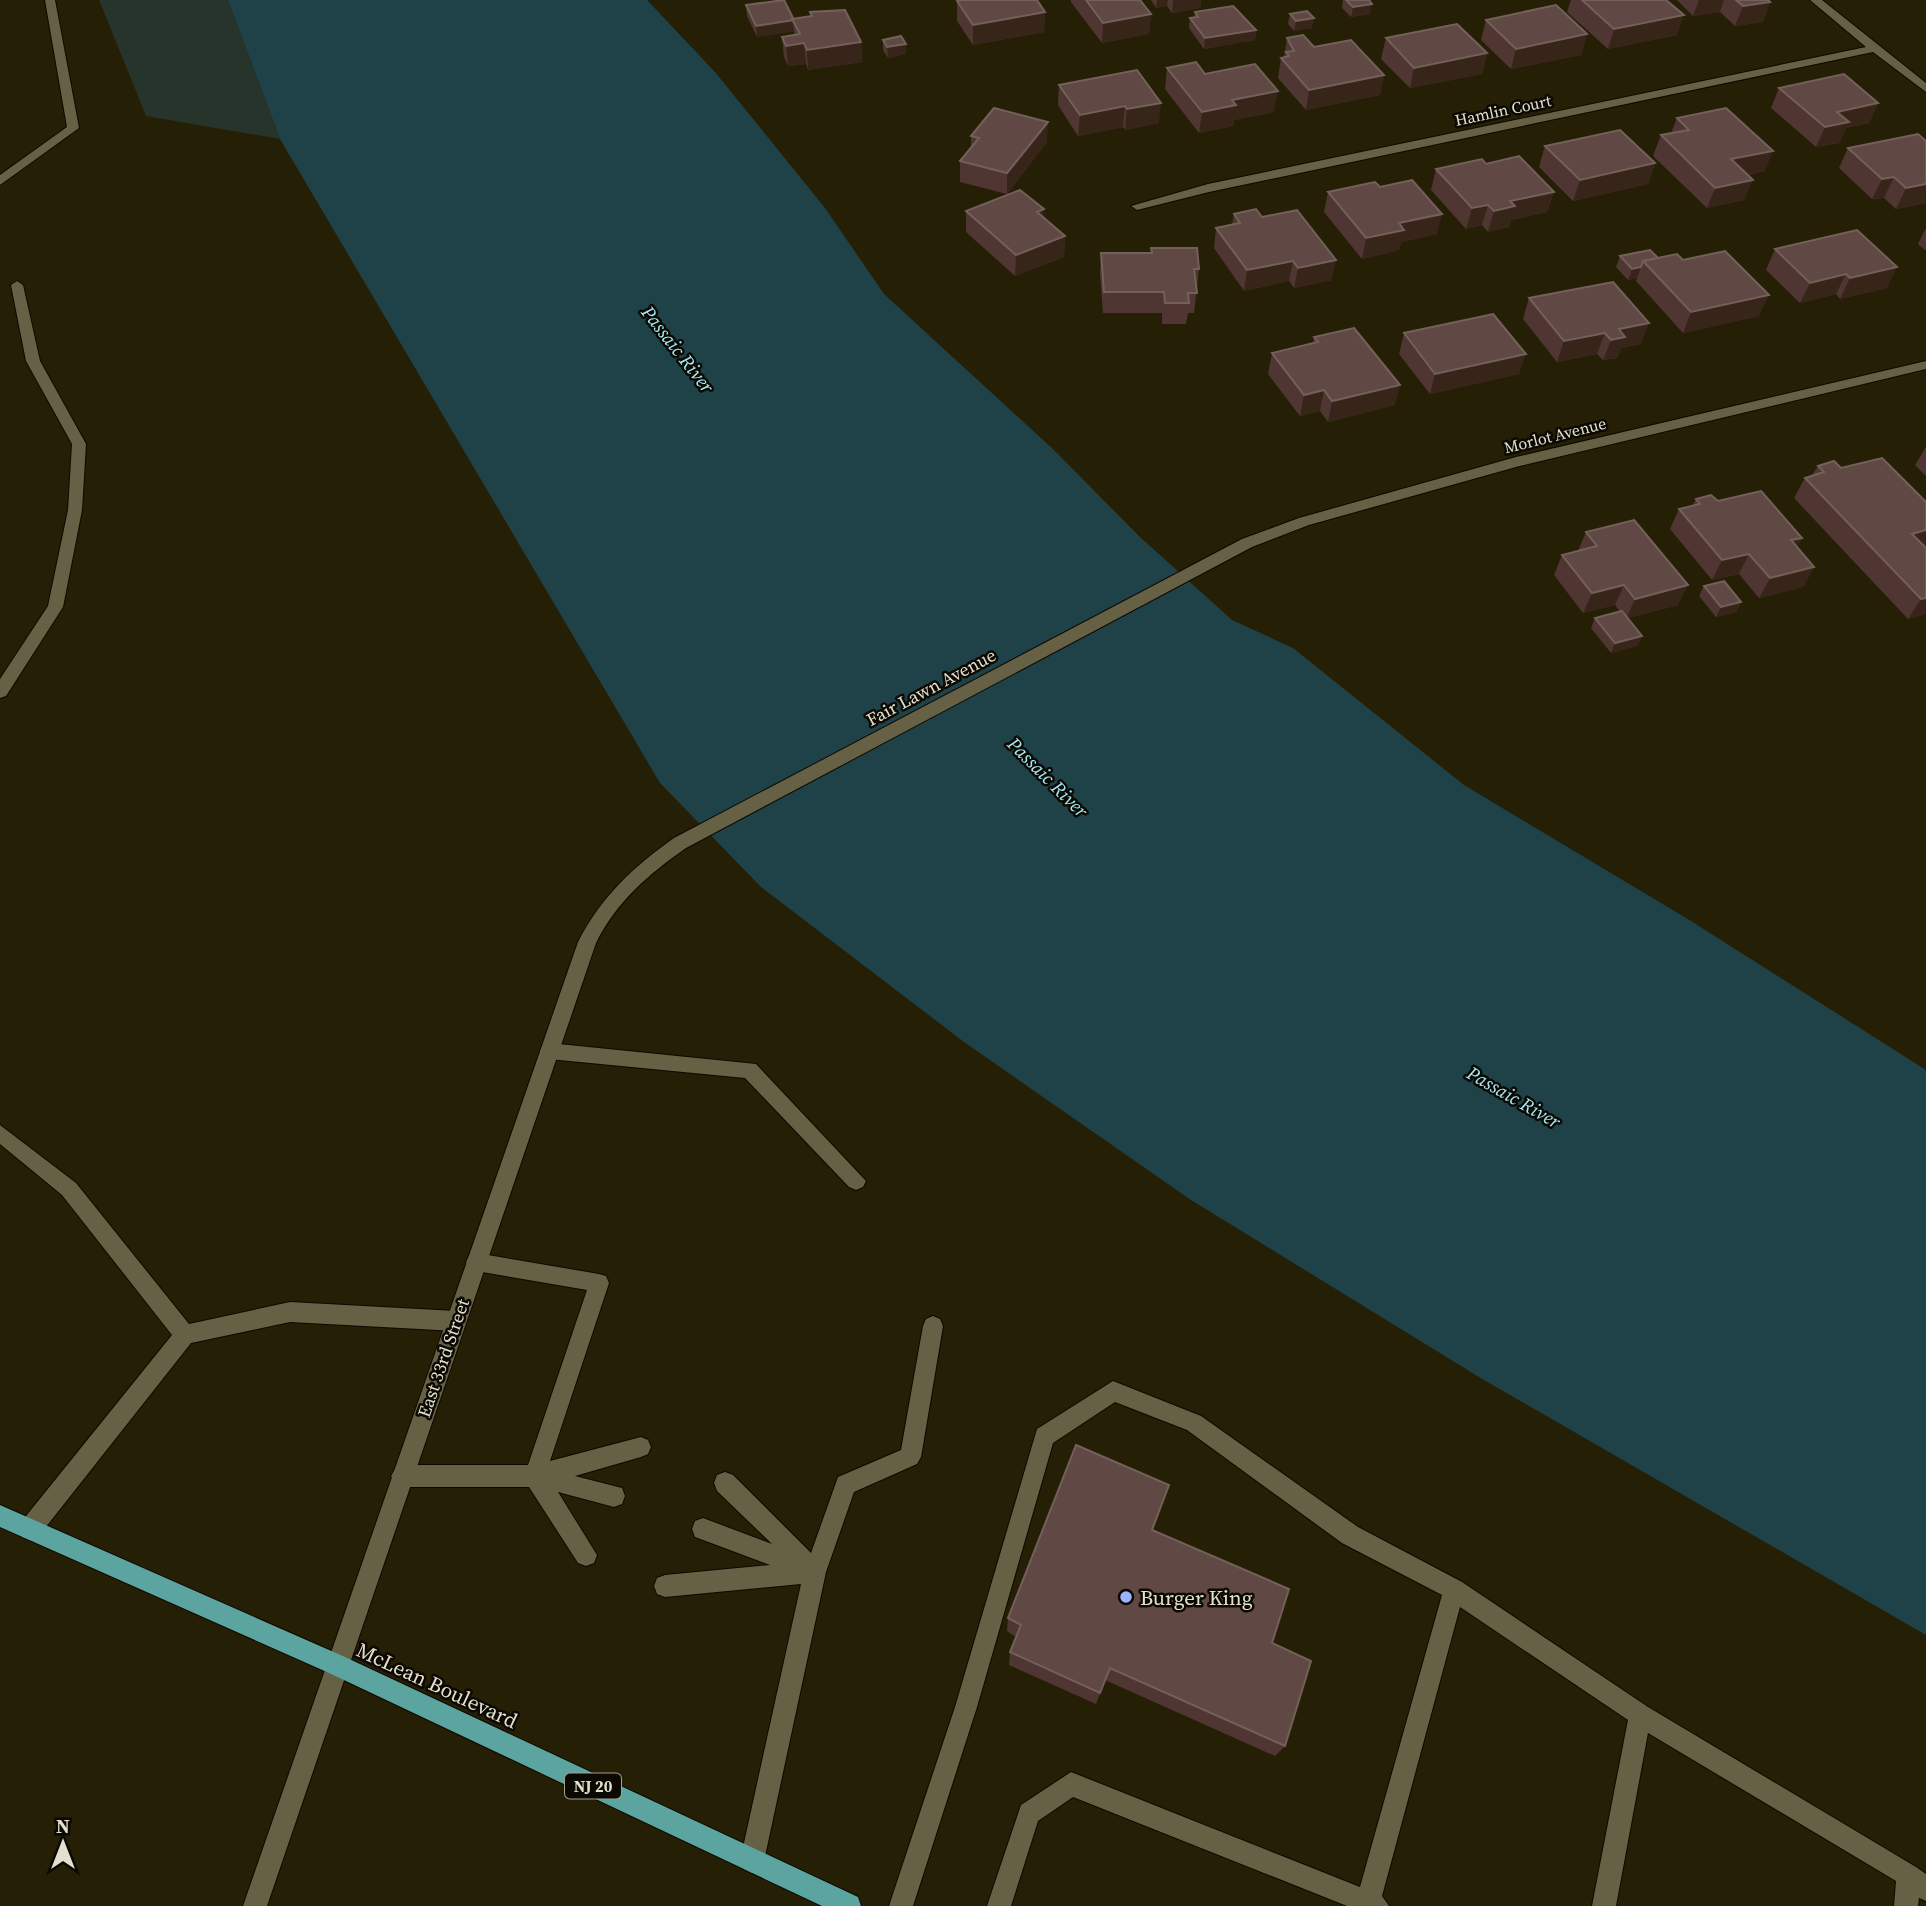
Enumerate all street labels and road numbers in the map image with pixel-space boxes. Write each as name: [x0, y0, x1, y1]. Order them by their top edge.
street label: Hamlin Court: [1453, 89, 1554, 131]
street label: Morlot Avenue: [1502, 412, 1608, 458]
street label: Fair Lawn Avenue: [862, 642, 1000, 732]
street label: East 33rd Street: [411, 1295, 475, 1421]
street label: McLean Boulevard: [352, 1635, 522, 1735]
road number: NJ 20: [565, 1774, 621, 1798]

